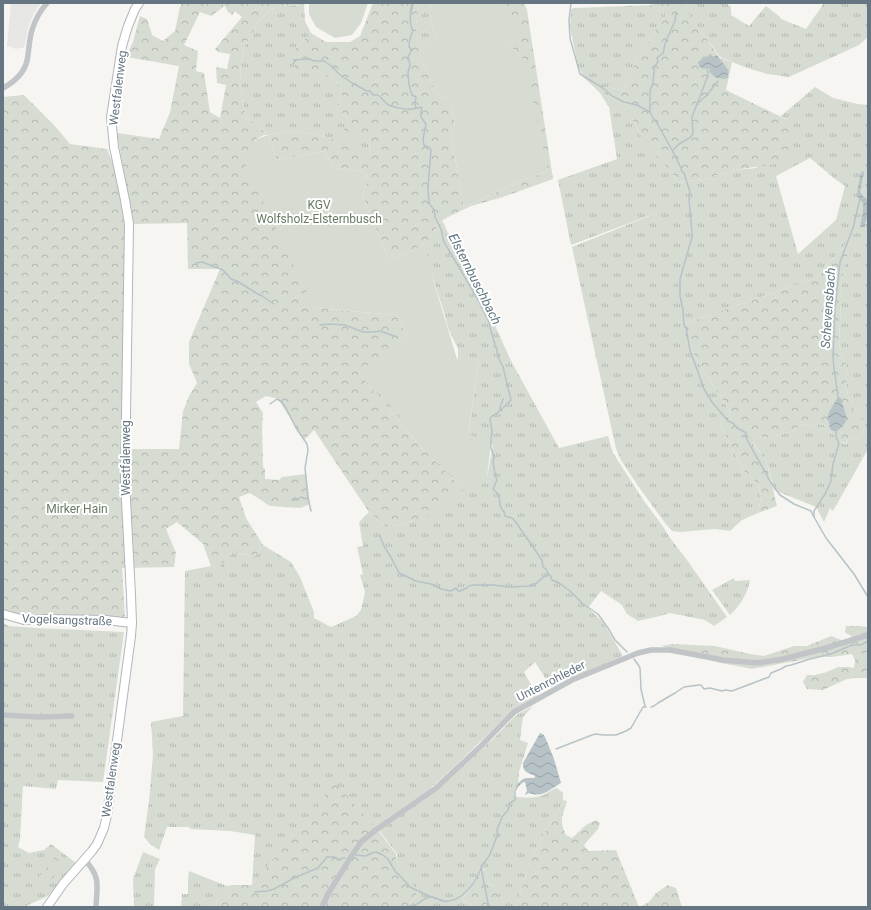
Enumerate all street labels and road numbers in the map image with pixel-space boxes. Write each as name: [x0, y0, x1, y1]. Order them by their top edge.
street label: Westfalenweg: [106, 50, 130, 126]
street label: Westfalenweg: [119, 420, 133, 496]
street label: Vogelsangstraße: [22, 611, 112, 629]
street label: Untenrohleder: [514, 658, 588, 704]
street label: Westfalenweg: [99, 742, 123, 818]

